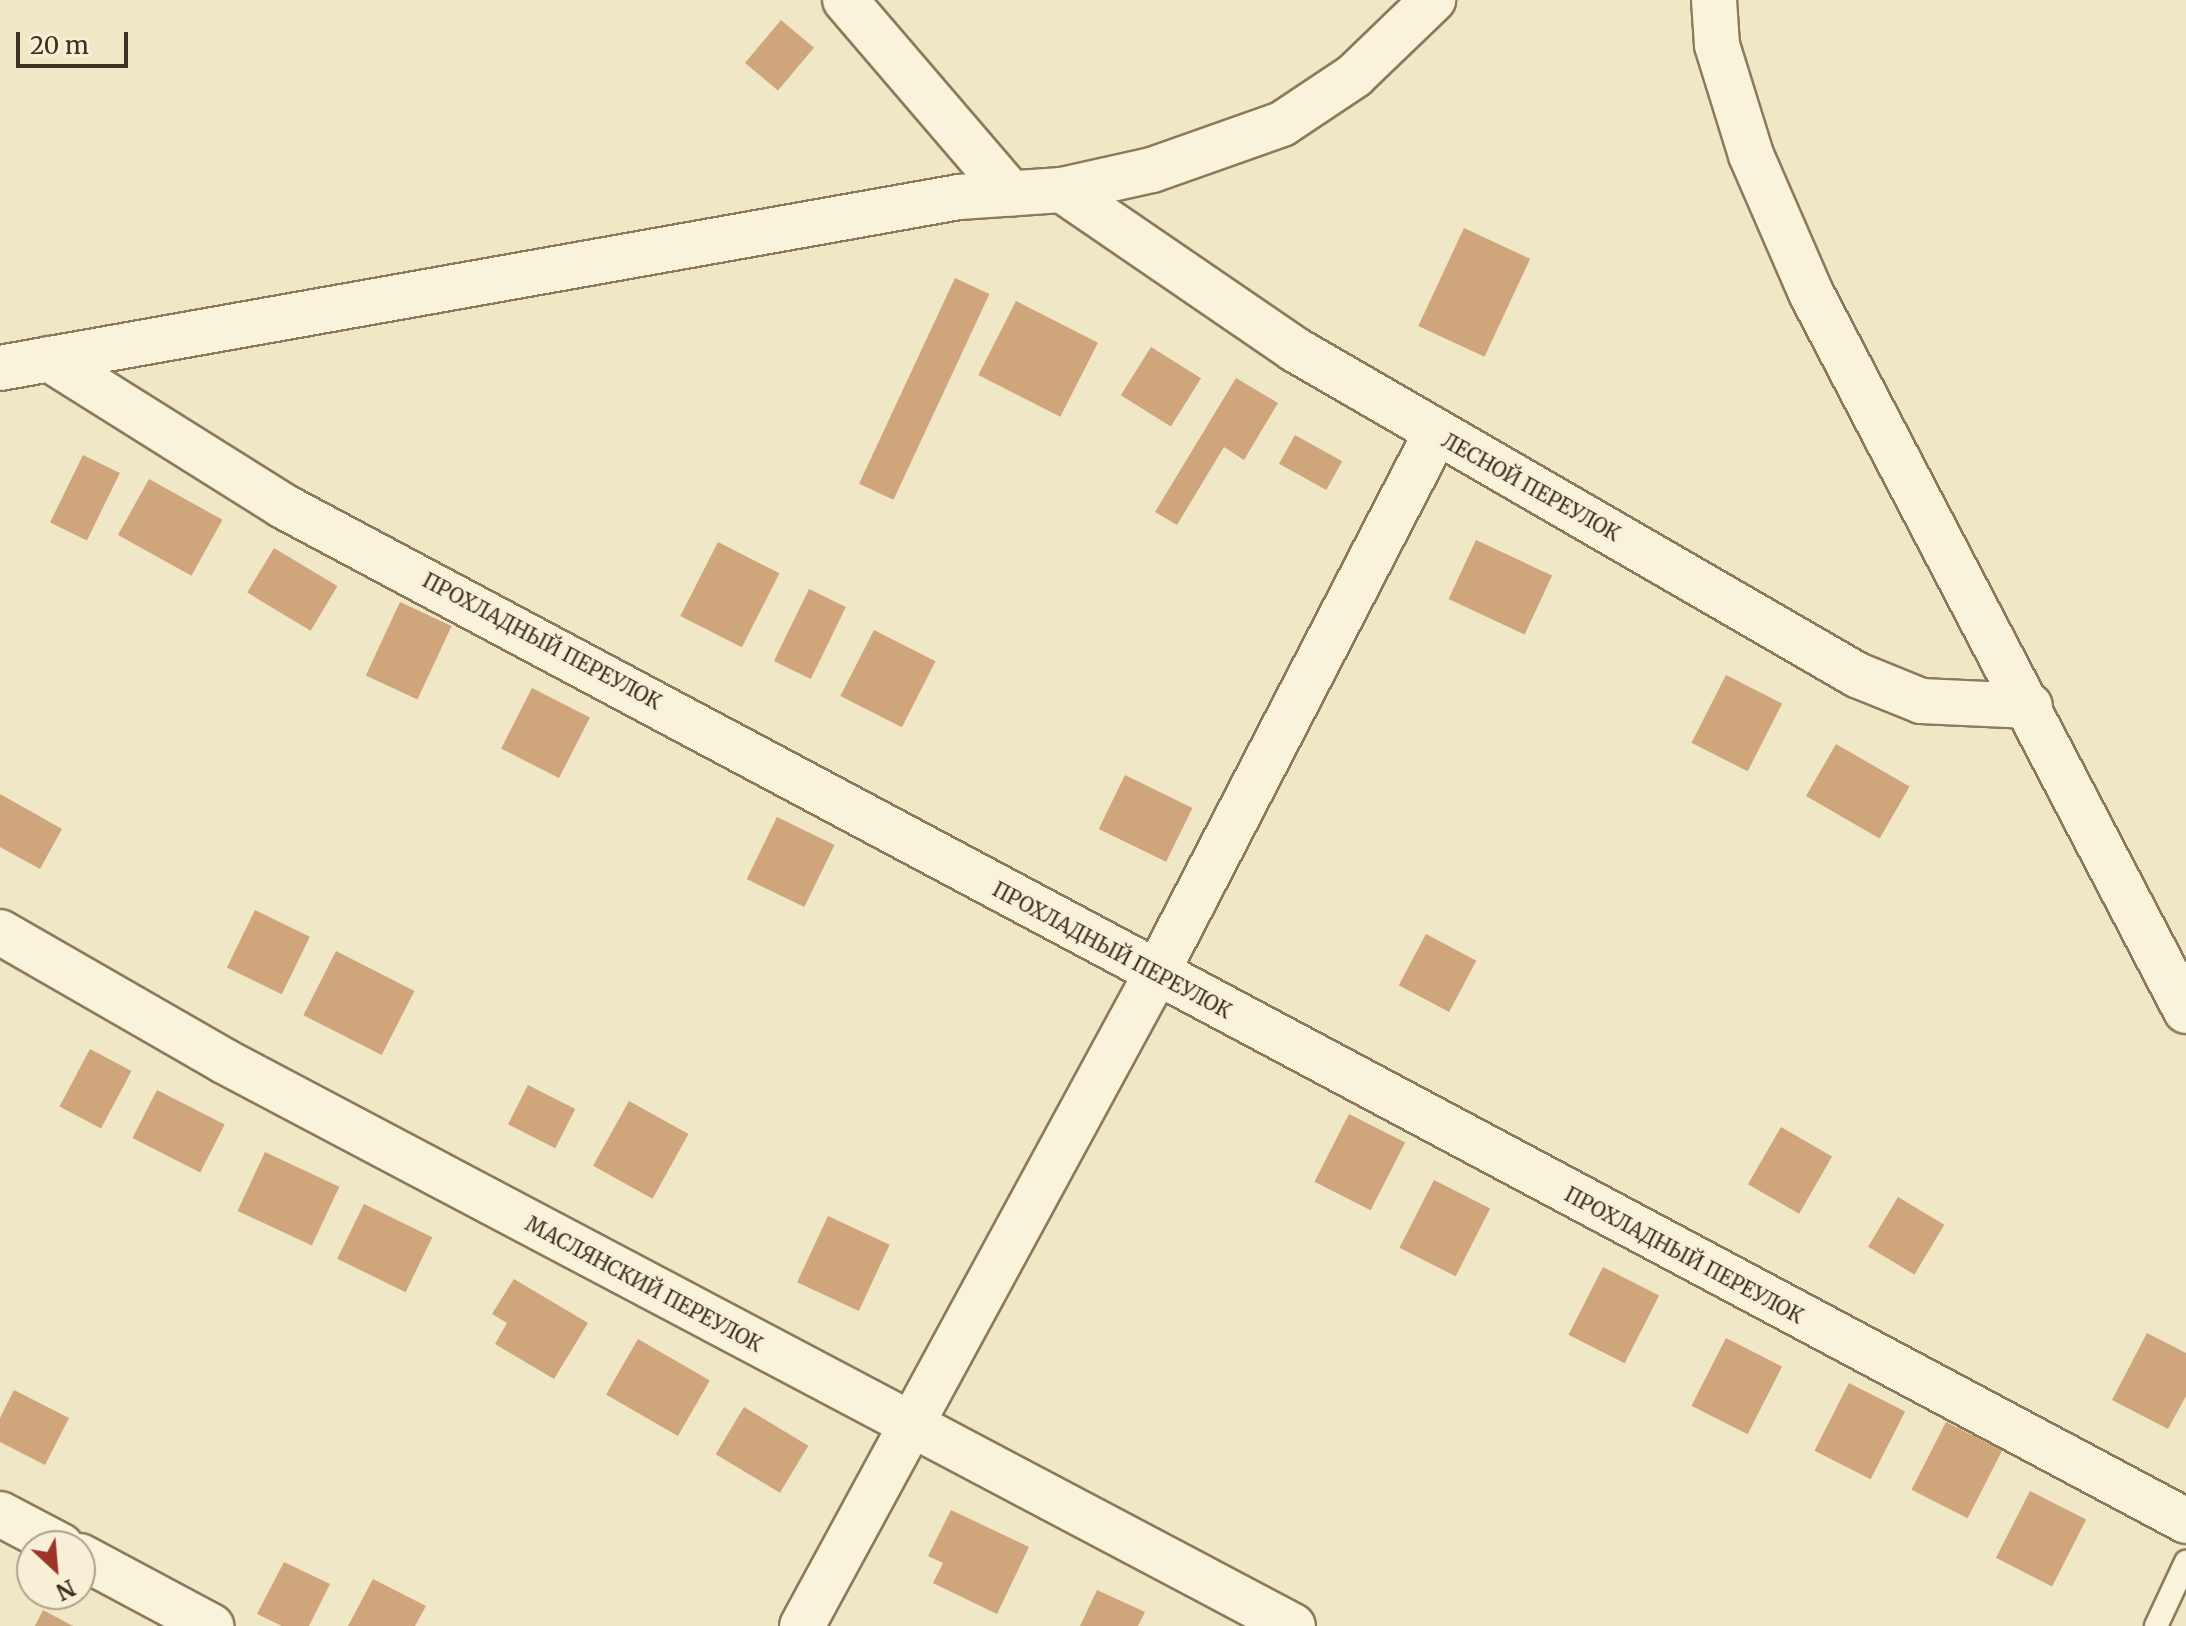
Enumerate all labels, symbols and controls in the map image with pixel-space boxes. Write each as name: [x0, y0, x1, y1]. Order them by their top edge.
scale bar: [20, 16, 132, 66]
text: 20 m: [30, 30, 89, 61]
street label: ЛЕСНОЙ ПЕРЕУЛОК: [1438, 428, 1624, 546]
street label: ПРОХЛАДНЫЙ ПЕРЕУЛОК: [419, 568, 665, 714]
street label: ПРОХЛАДНЫЙ ПЕРЕУЛОК: [989, 877, 1235, 1023]
street label: ПРОХЛАДНЫЙ ПЕРЕУЛОК: [1561, 1182, 1807, 1328]
street label: МАСЛЯНСКИЙ ПЕРЕУЛОК: [522, 1211, 766, 1357]
north arrow: [16, 1530, 96, 1610]
text: N: [52, 1573, 80, 1606]

